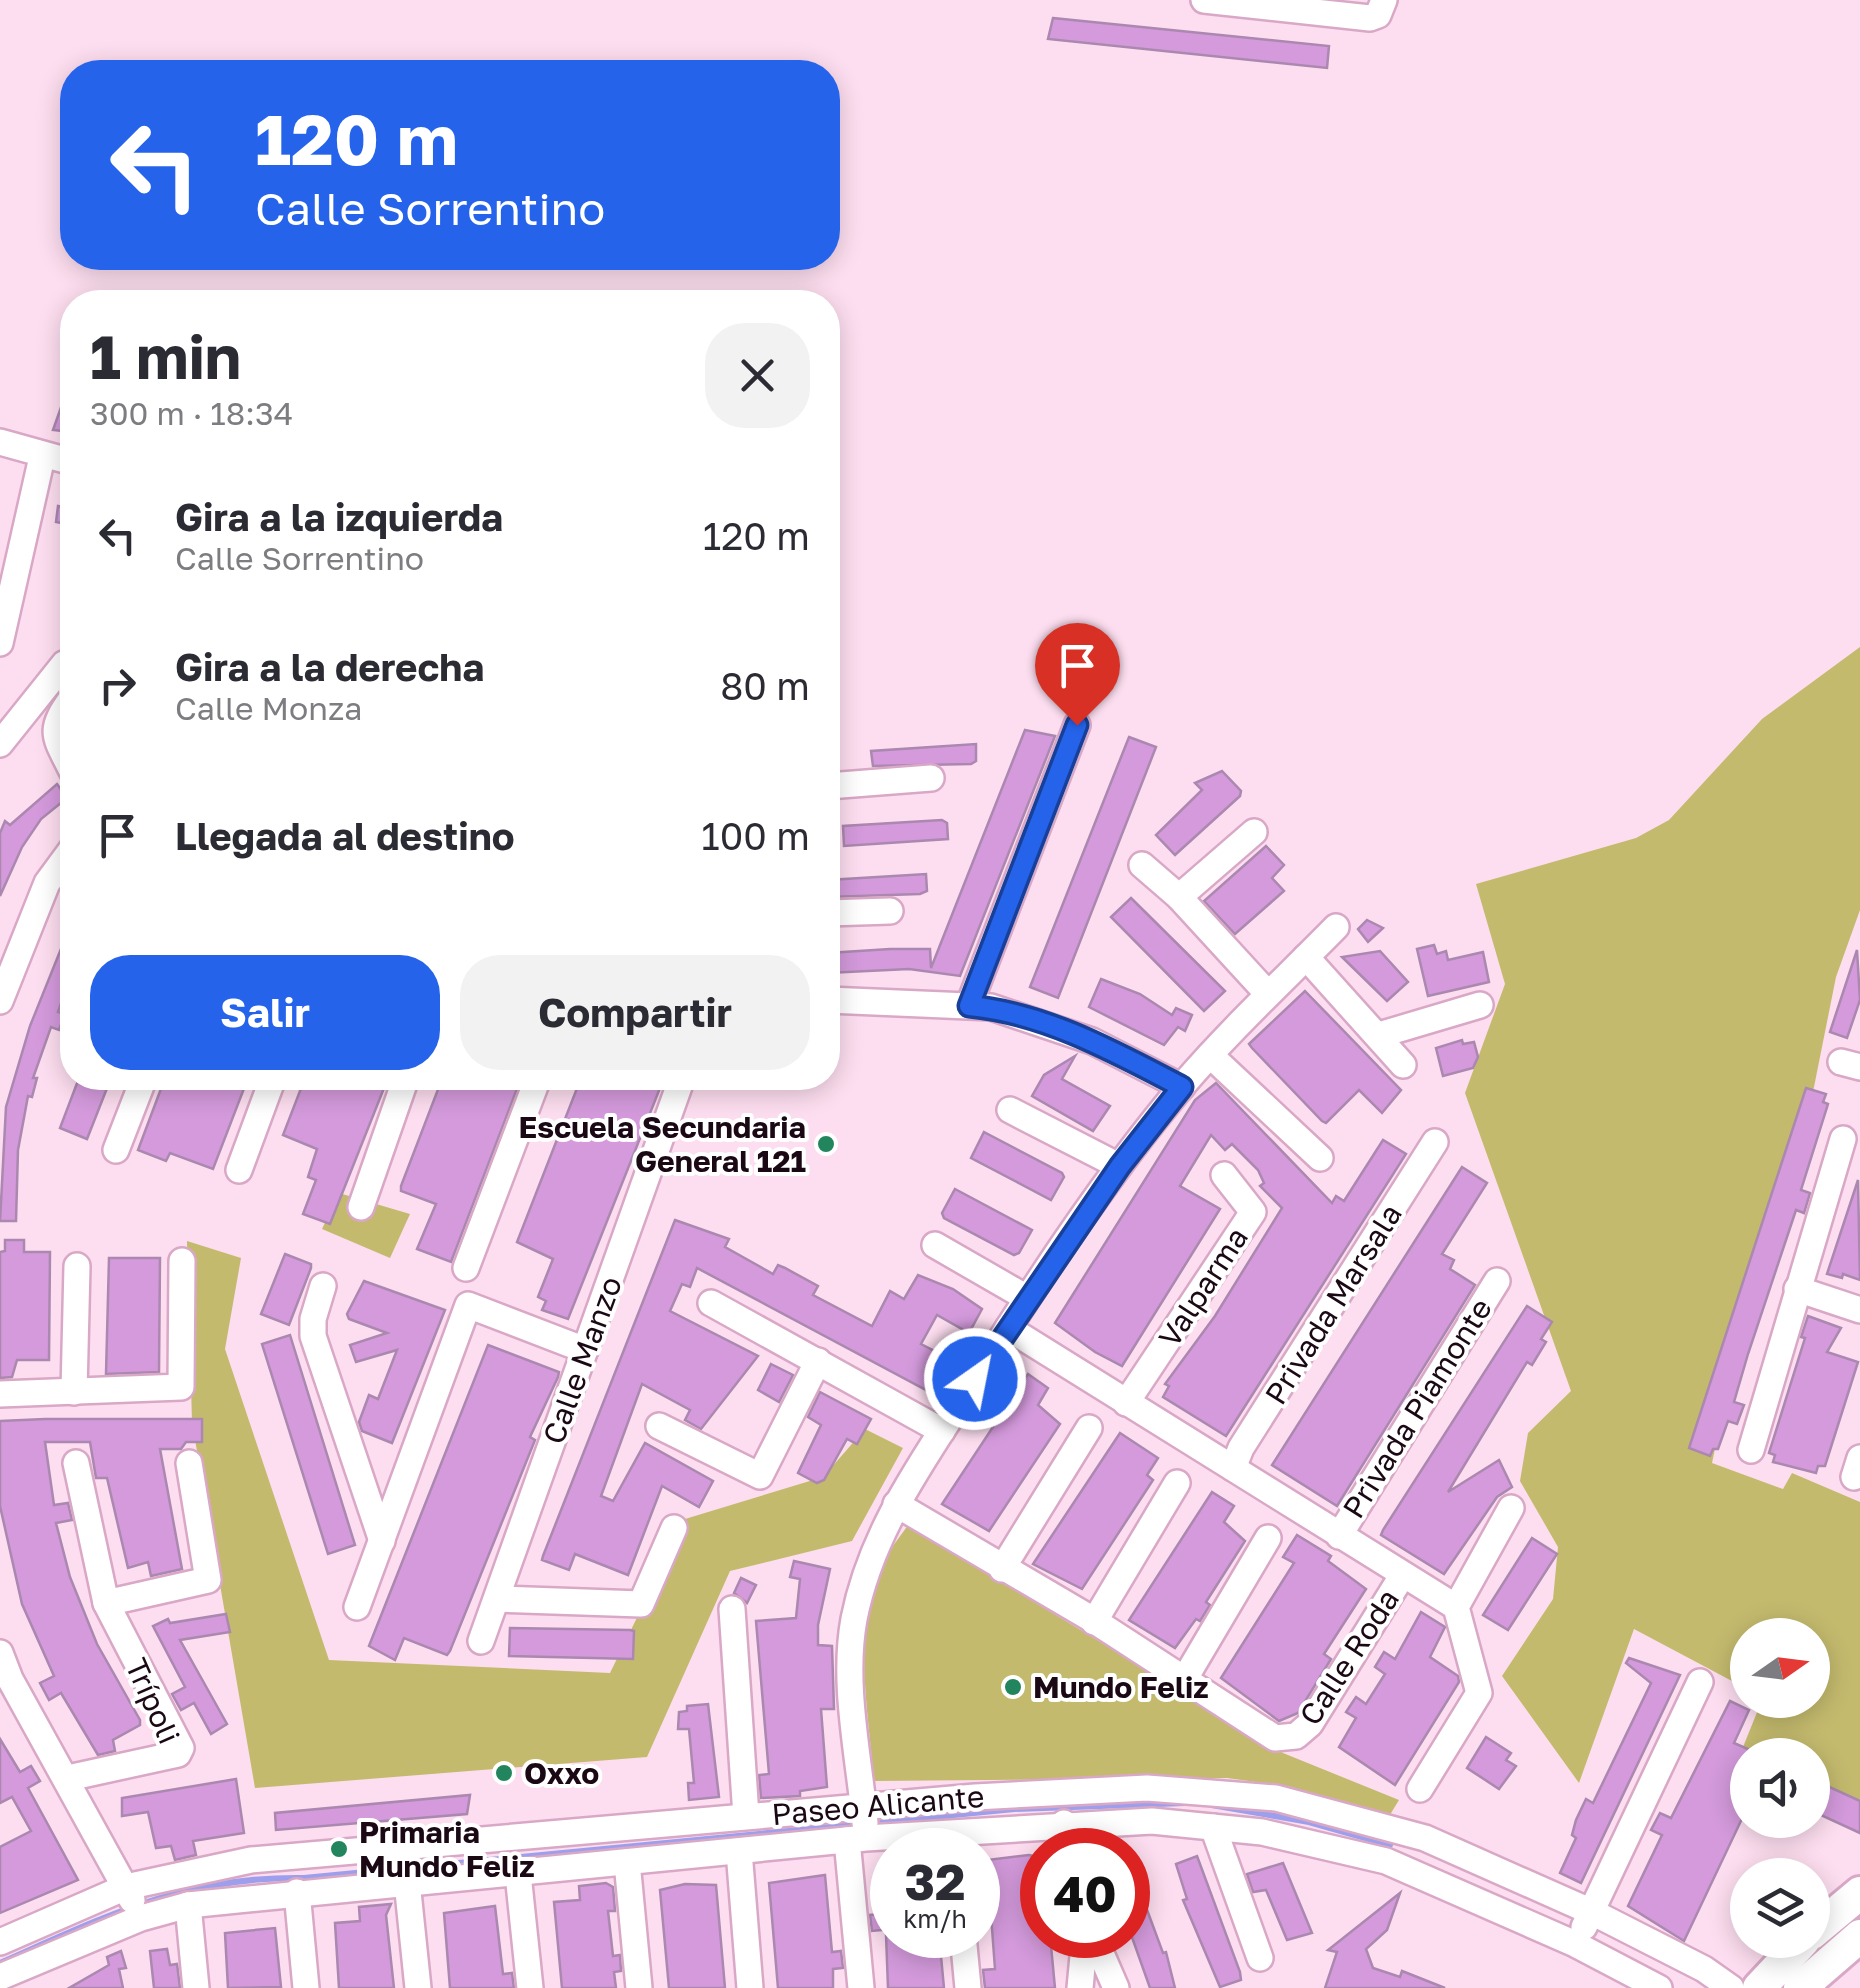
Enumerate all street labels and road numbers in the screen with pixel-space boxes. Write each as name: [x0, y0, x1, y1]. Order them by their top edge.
street label: Privada Marsala: [1257, 1197, 1409, 1411]
street label: Valparma: [1151, 1220, 1255, 1354]
street label: Calle Manzo: [535, 1271, 629, 1449]
street label: Privada Piamonte: [1335, 1292, 1499, 1524]
street label: Calle Roda: [1292, 1582, 1406, 1732]
street label: Trípoli: [118, 1653, 188, 1749]
street label: Paseo Alicante: [770, 1778, 986, 1832]

